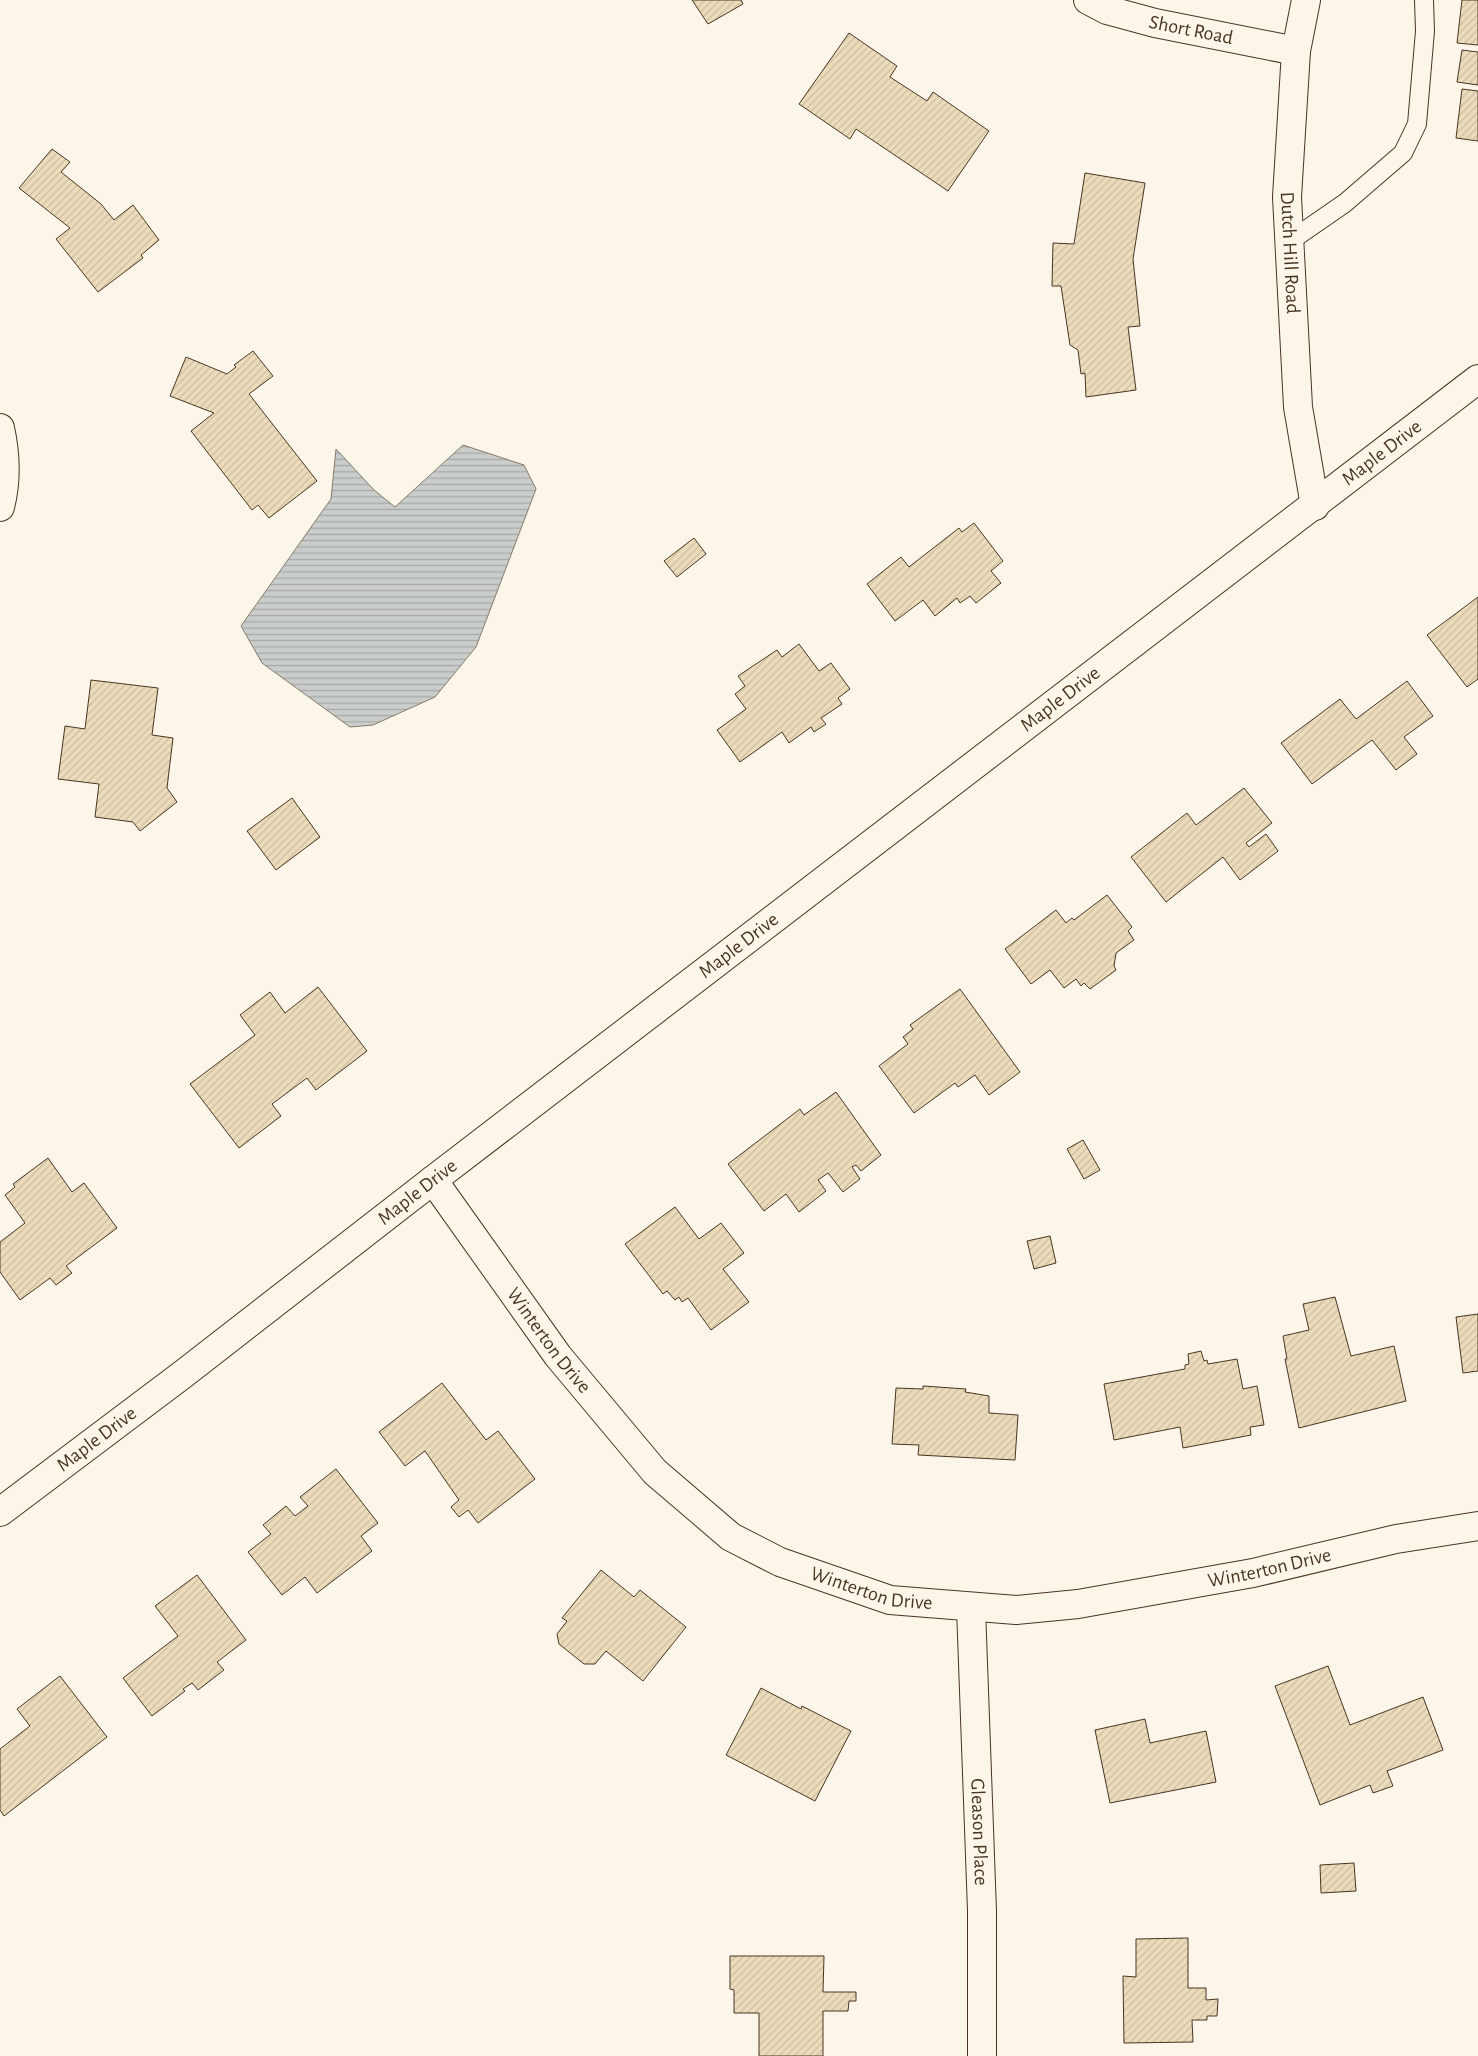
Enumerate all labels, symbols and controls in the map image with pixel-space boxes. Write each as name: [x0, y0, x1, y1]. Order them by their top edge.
street label: Short Road: [1147, 12, 1235, 48]
street label: Dutch Hill Road: [1277, 191, 1303, 314]
street label: Maple Drive: [1338, 416, 1425, 489]
street label: Maple Drive: [1017, 663, 1104, 736]
street label: Maple Drive: [695, 909, 782, 982]
street label: Maple Drive: [374, 1155, 461, 1229]
street label: Winterton Drive: [503, 1284, 595, 1397]
street label: Maple Drive: [53, 1403, 140, 1476]
street label: Winterton Drive: [1206, 1545, 1333, 1591]
street label: Winterton Drive: [808, 1563, 933, 1613]
street label: Gleason Place: [967, 1778, 991, 1886]

